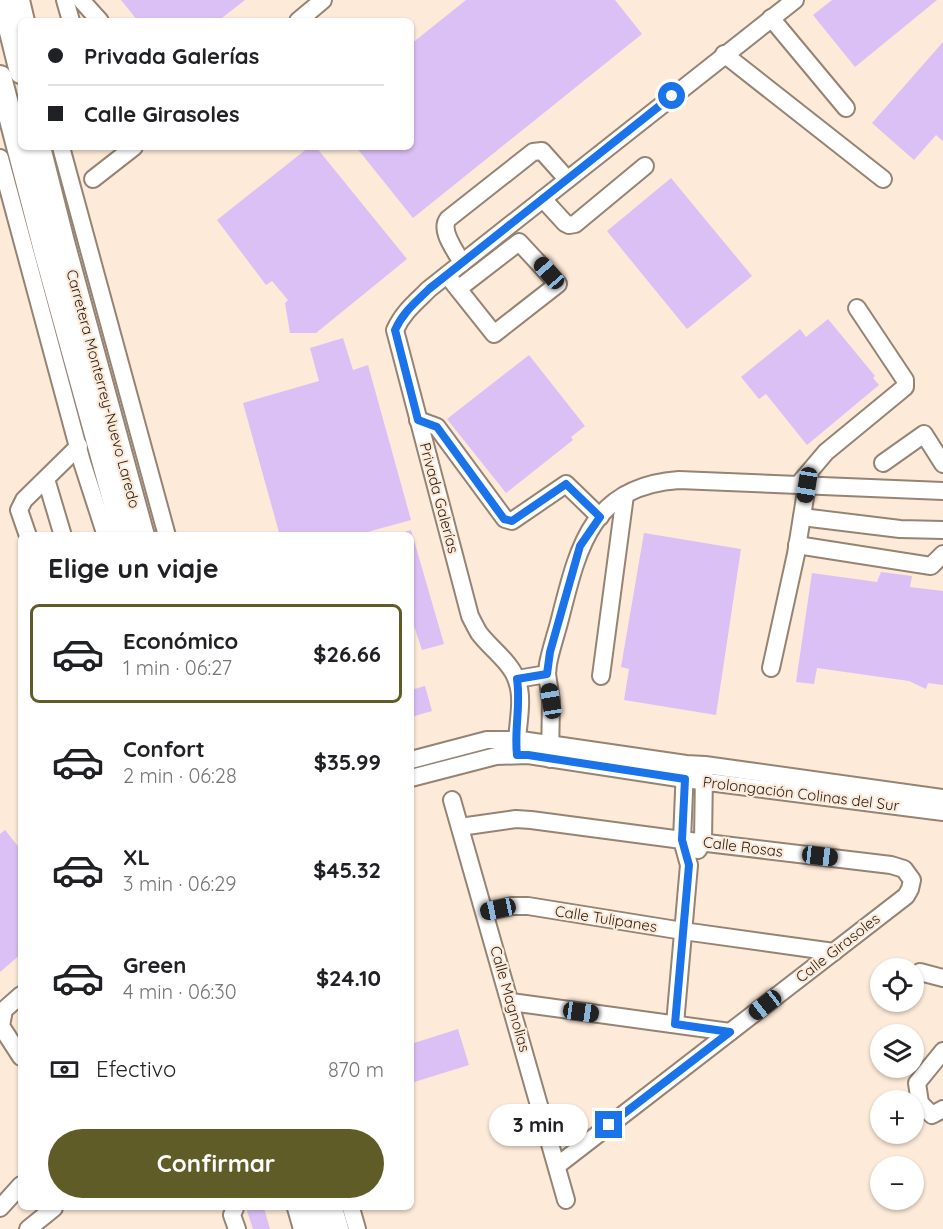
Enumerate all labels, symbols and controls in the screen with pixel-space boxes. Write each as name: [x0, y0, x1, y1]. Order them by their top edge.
text: Privada Galerías: [84, 42, 259, 70]
route start: [658, 82, 685, 109]
text: Calle Girasoles: [84, 100, 240, 128]
car: [530, 254, 568, 292]
street label: Carretera Monterrey-Nuevo Laredo: [62, 267, 145, 510]
street label: Privada Galerías: [416, 440, 463, 555]
car: [795, 466, 819, 504]
text: Elige un viaje: [48, 551, 219, 585]
icon: car: [51, 627, 105, 681]
text: Económico: [123, 627, 238, 655]
text: $26.66: [313, 640, 381, 668]
text: 1 min · 06:27: [123, 655, 232, 680]
car: [539, 682, 563, 720]
icon: car: [51, 735, 105, 789]
text: Confort: [123, 735, 205, 763]
text: $35.99: [314, 748, 381, 776]
text: 2 min · 06:28: [123, 763, 237, 788]
street label: Prolongación Colinas del Sur: [702, 772, 901, 815]
street label: Calle Rosas: [702, 832, 784, 861]
icon: car: [51, 843, 105, 897]
text: XL: [123, 843, 150, 871]
car: [801, 845, 839, 867]
text: $45.32: [313, 856, 381, 884]
text: 3 min · 06:29: [123, 871, 236, 896]
car: [479, 896, 517, 922]
street label: Calle Tulipanes: [554, 901, 658, 936]
street label: Calle Girasoles: [792, 909, 884, 986]
street label: Calle Magnolias: [486, 944, 535, 1054]
icon: car: [51, 951, 105, 1005]
text: Green: [123, 951, 186, 979]
map controls: [870, 958, 924, 1210]
button: locate: [870, 958, 924, 1012]
text: $24.10: [316, 964, 381, 992]
text: 4 min · 06:30: [123, 979, 237, 1004]
car: [745, 987, 785, 1023]
car: [562, 1001, 600, 1023]
button: layers: [870, 1024, 924, 1078]
icon: cash: [48, 1053, 81, 1086]
text: Efectivo: [96, 1055, 176, 1083]
text: 870 m: [328, 1057, 384, 1082]
button: +: [870, 1090, 924, 1144]
callout: 3 min: [489, 1104, 588, 1146]
route end: [595, 1111, 622, 1138]
text: 3 min: [513, 1112, 564, 1137]
button: Confirmar: [48, 1129, 384, 1198]
button: −: [870, 1156, 924, 1210]

